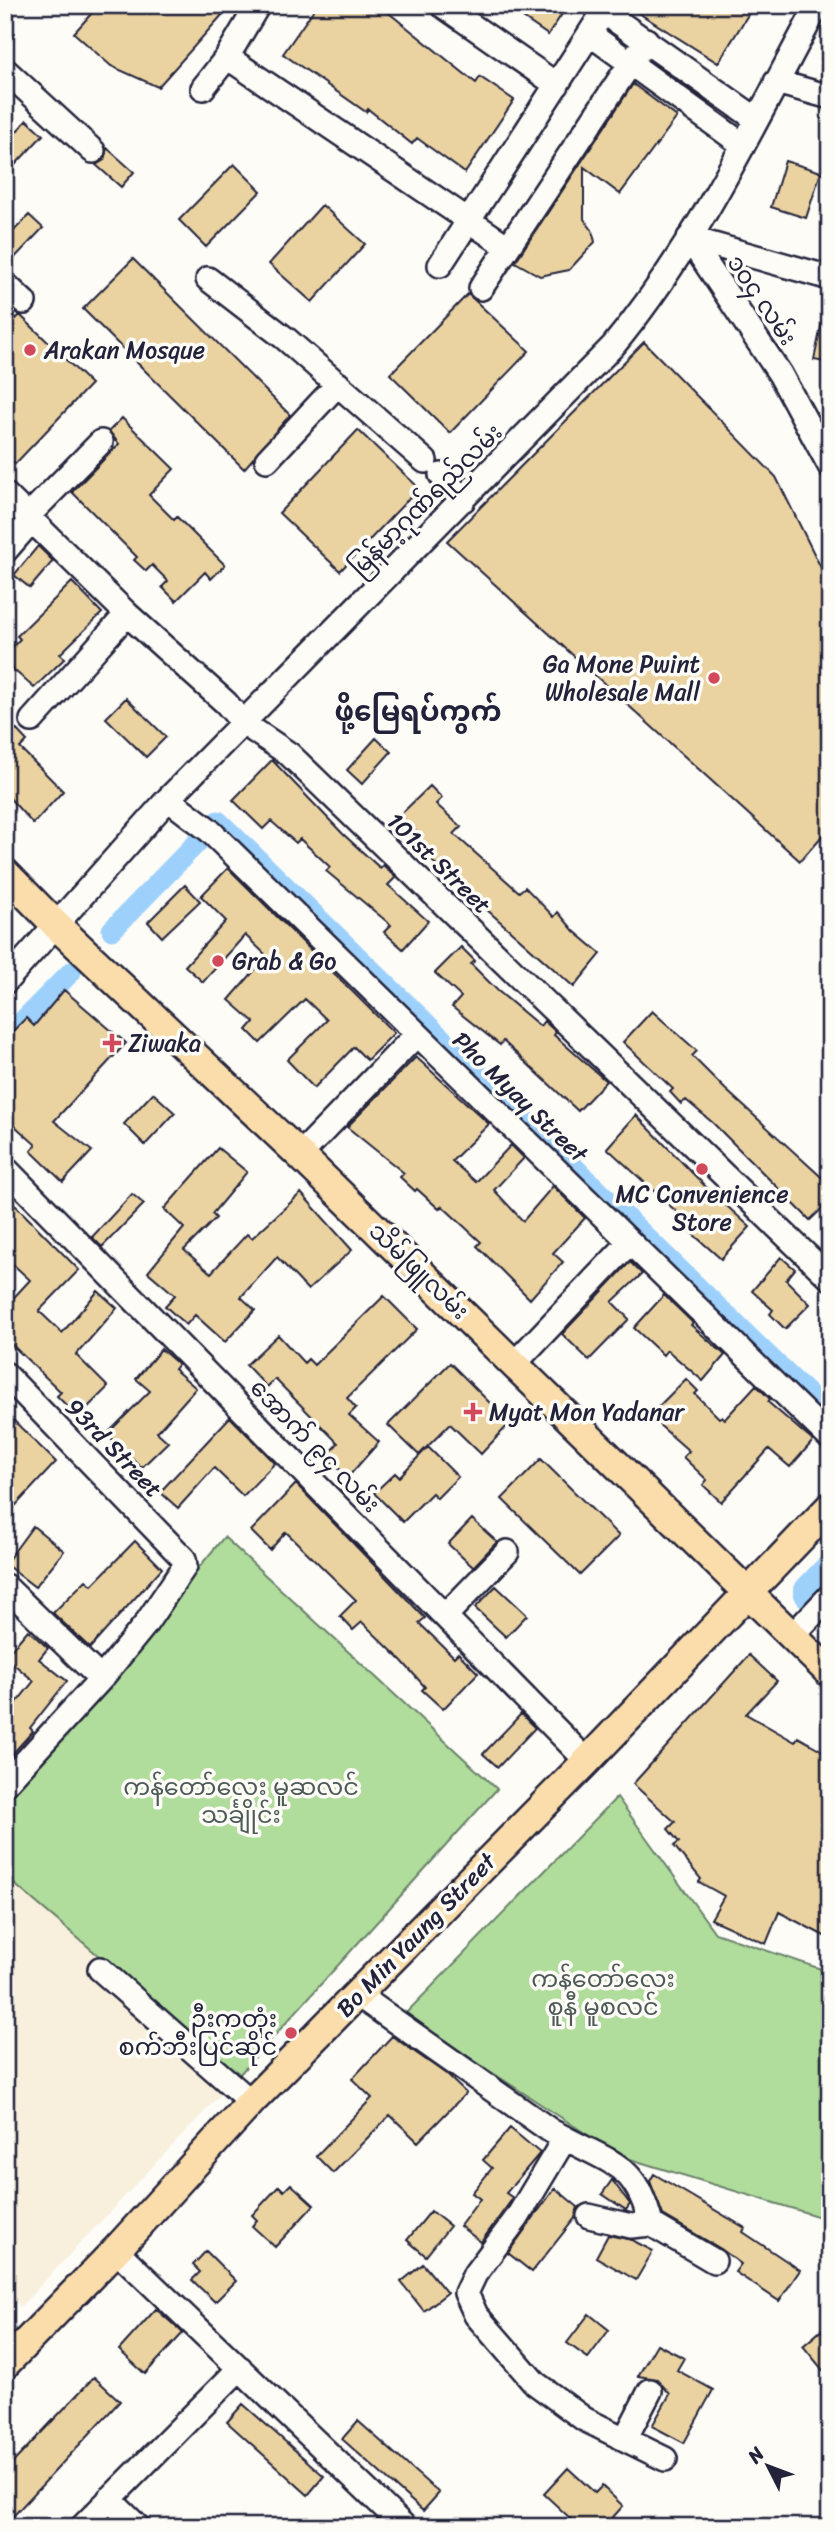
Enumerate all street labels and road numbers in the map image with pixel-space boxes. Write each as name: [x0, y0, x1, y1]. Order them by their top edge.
street label: ၁၀၄ လမ်း: [716, 245, 808, 355]
street label: မြန်မာ့ဂုဏ်ရည်လမ်း: [339, 413, 513, 587]
street label: 101st Street: [376, 802, 502, 924]
street label: Pho Myay Street: [442, 1021, 599, 1174]
street label: သိမ်ဖြူလမ်း: [359, 1212, 479, 1330]
street label: အောက် ၉၄ လမ်း: [239, 1369, 391, 1523]
street label: 93rd Street: [55, 1388, 173, 1508]
street label: Bo Min Yaung Street: [326, 1842, 507, 2027]

